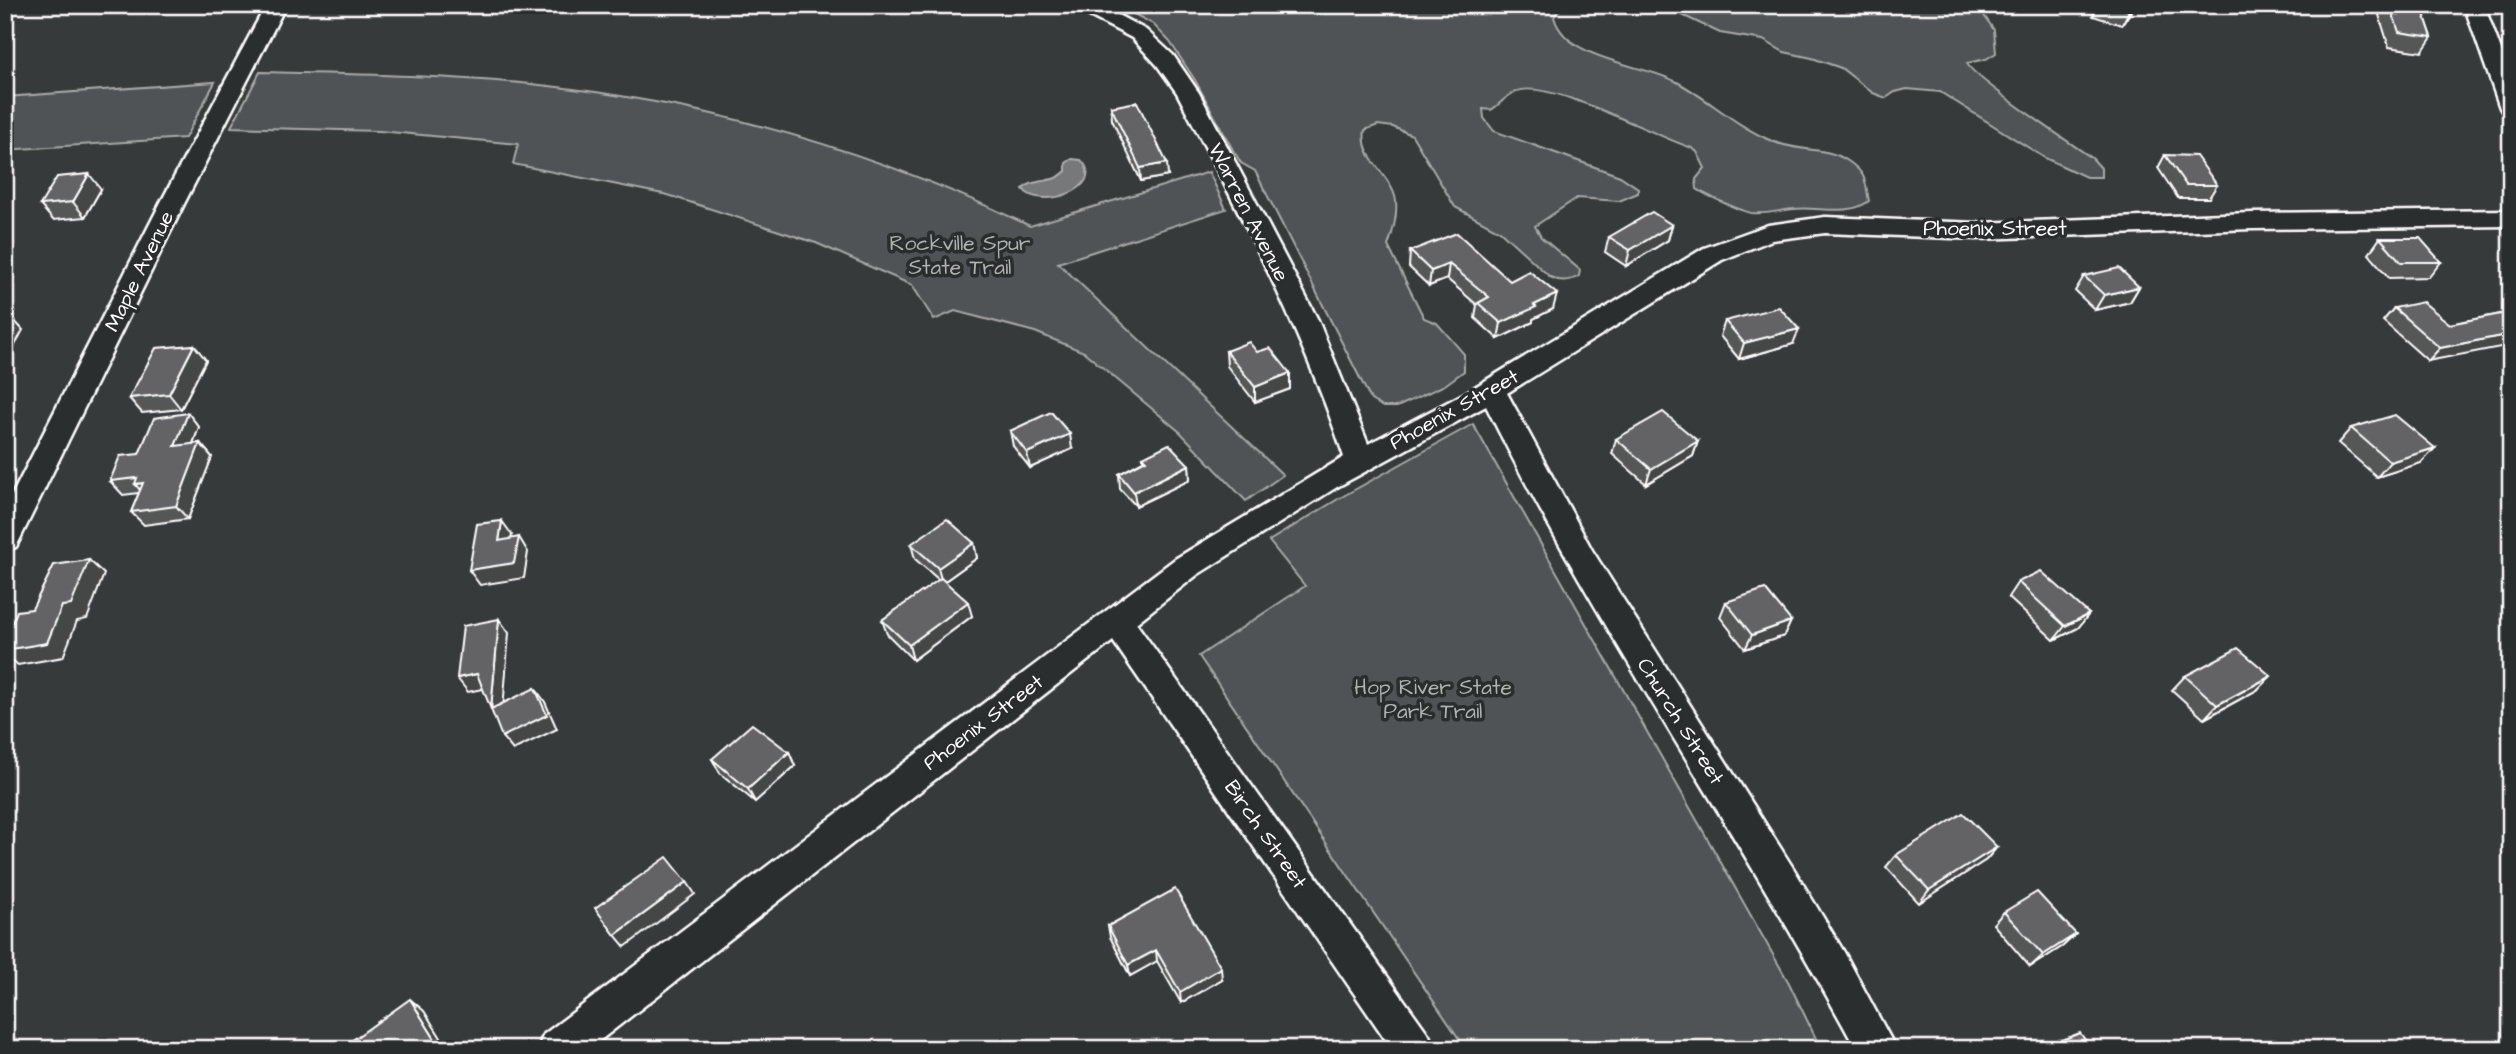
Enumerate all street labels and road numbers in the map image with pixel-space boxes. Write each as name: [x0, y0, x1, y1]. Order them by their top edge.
street label: Warren Avenue: [1201, 138, 1296, 287]
street label: Maple Avenue: [98, 206, 182, 337]
street label: Phoenix Street: [1923, 214, 2067, 243]
street label: Phoenix Street: [1384, 362, 1525, 457]
street label: Church Street: [1630, 652, 1731, 791]
street label: Phoenix Street: [917, 667, 1050, 777]
street label: Birch Street: [1217, 774, 1314, 895]

